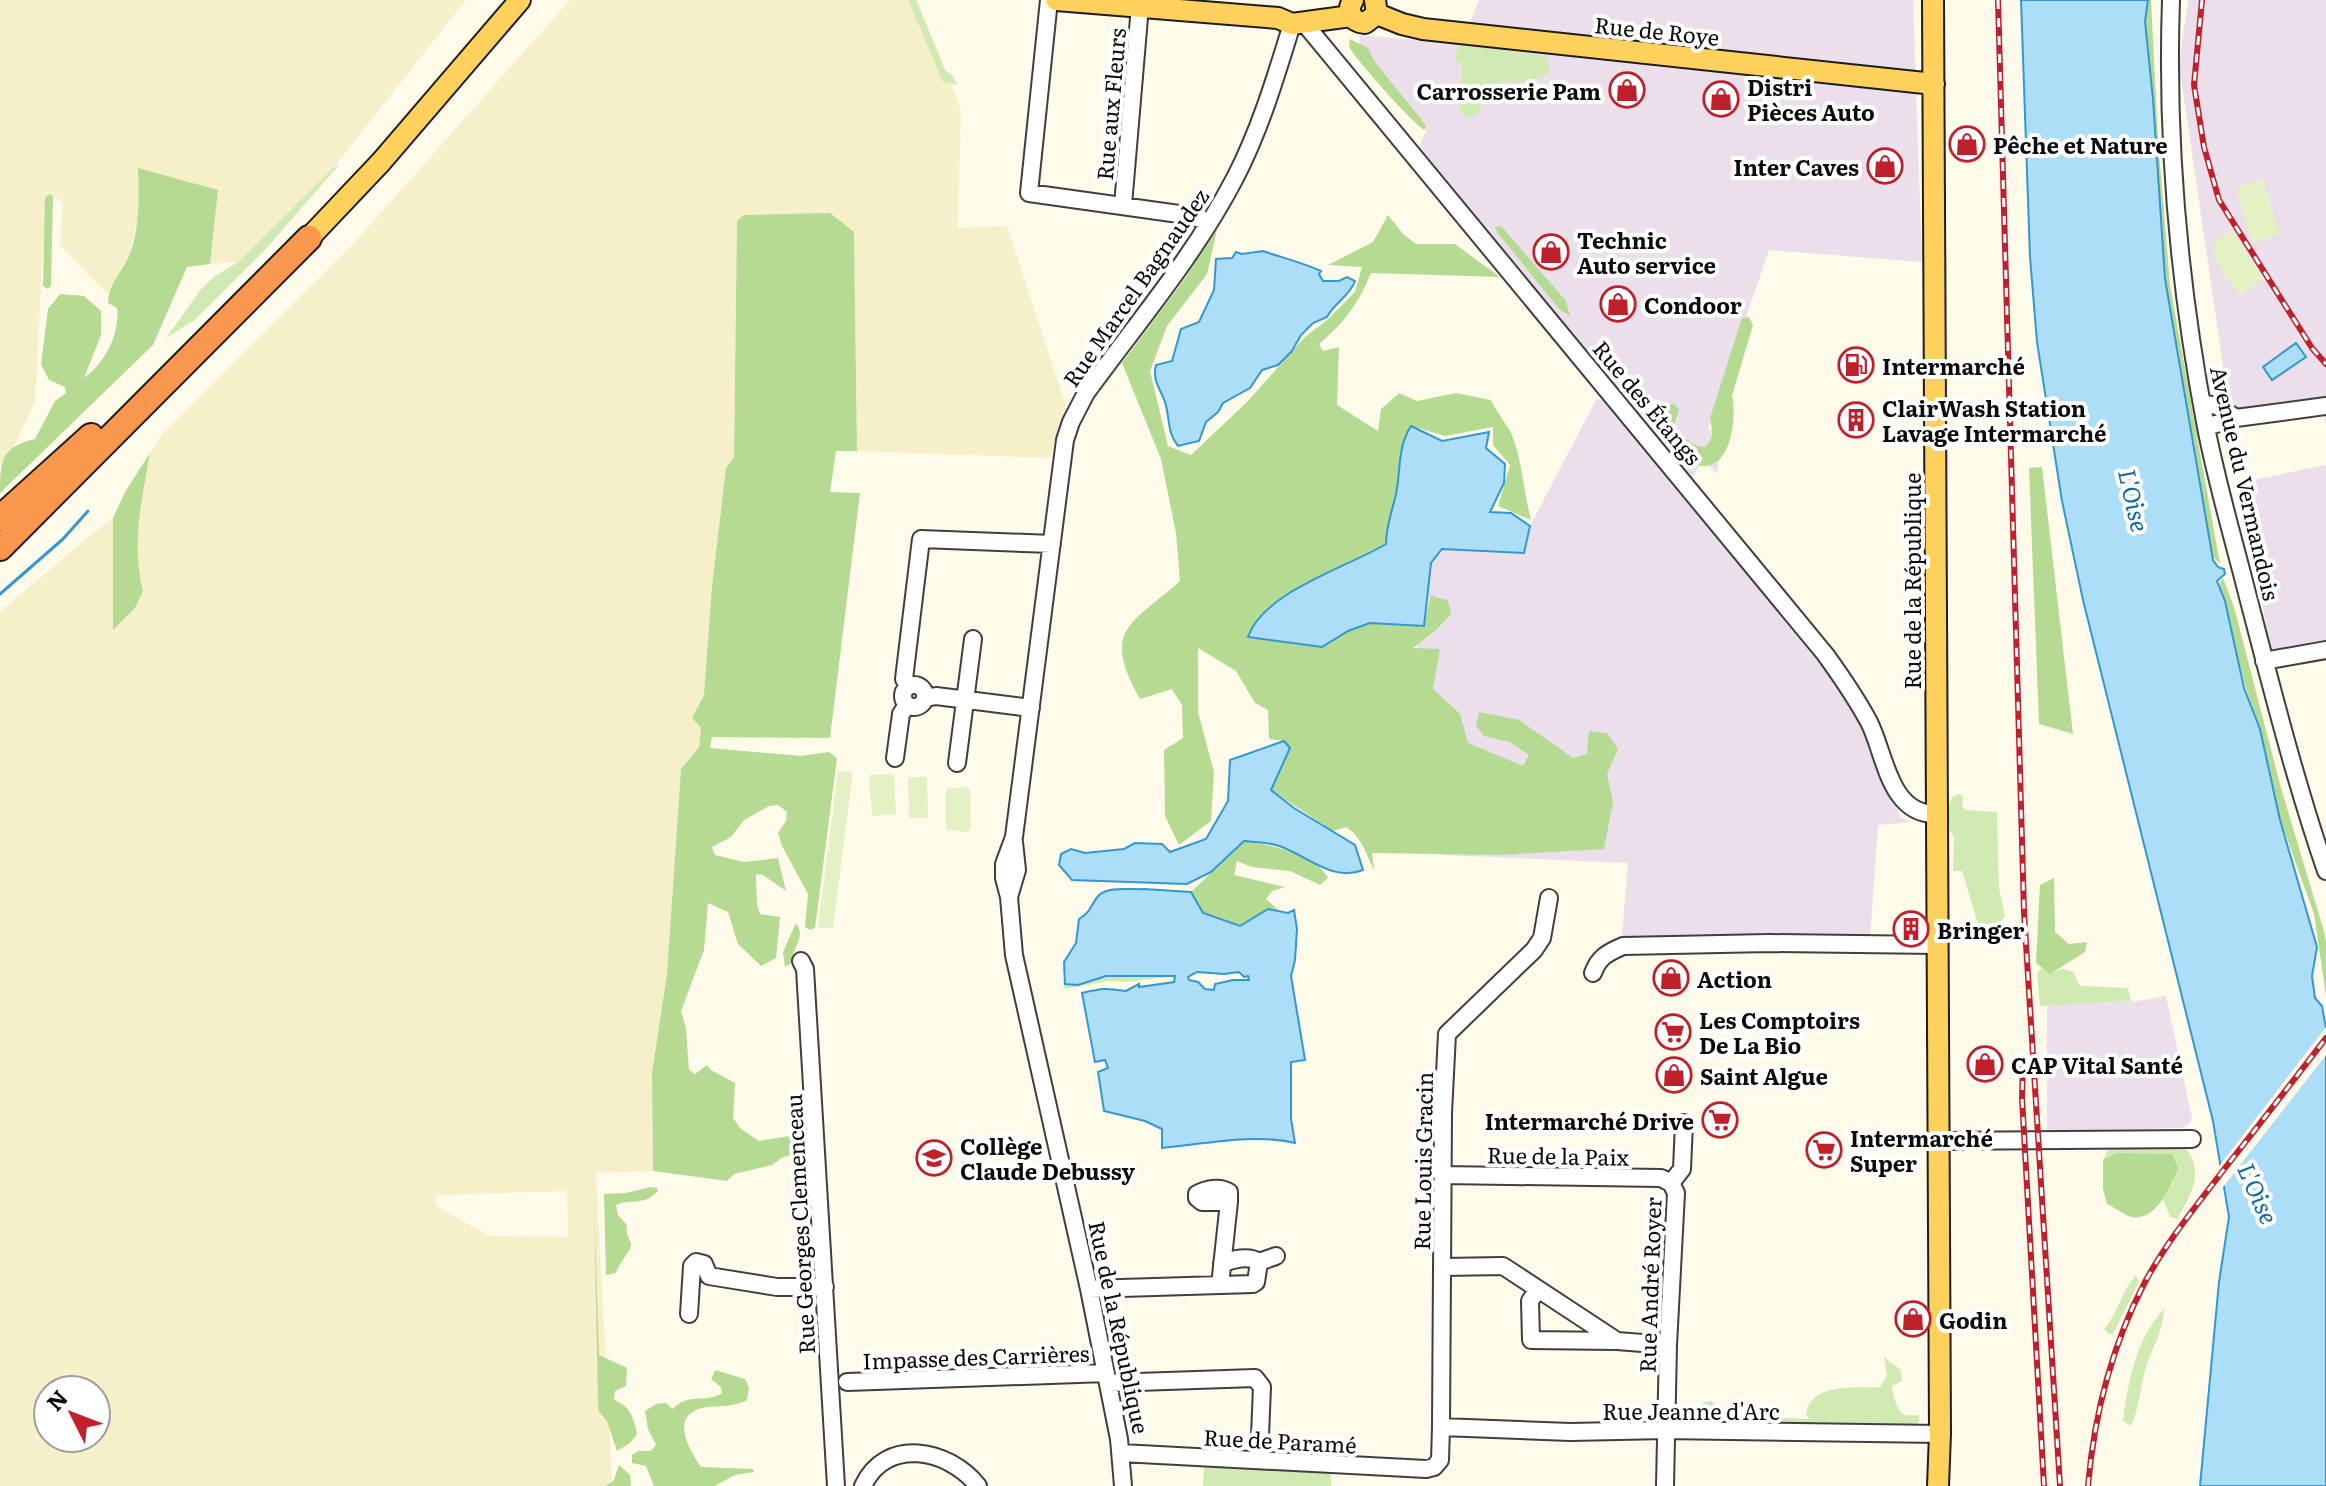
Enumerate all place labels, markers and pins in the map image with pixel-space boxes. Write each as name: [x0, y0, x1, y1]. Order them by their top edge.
place label: Distri Pièces Auto: [1747, 70, 1875, 128]
shop icon: Carrosserie Pam: [1608, 71, 1646, 109]
place label: Carrosserie Pam: [1416, 74, 1601, 107]
shop icon: Distri Pièces Auto: [1702, 80, 1740, 118]
shop icon: Pêche et Nature: [1948, 125, 1986, 163]
place label: Pêche et Nature: [1993, 128, 2168, 161]
shop icon: Inter Caves: [1866, 147, 1904, 185]
place label: Inter Caves: [1733, 150, 1859, 183]
place label: Technic Auto service: [1577, 223, 1716, 281]
shop icon: Technic Auto service: [1532, 233, 1570, 271]
shop icon: Condoor: [1599, 285, 1637, 323]
place label: Condoor: [1644, 288, 1742, 321]
fuel station icon: Intermarché: [1837, 346, 1875, 384]
place label: Intermarché: [1882, 349, 2025, 382]
place label: ClairWash Station Lavage Intermarché: [1882, 391, 2107, 449]
building icon: ClairWash Station Lavage Intermarché: [1837, 401, 1875, 439]
building icon: Bringer: [1892, 910, 1930, 948]
place label: Bringer: [1937, 913, 2024, 946]
shop icon: Action: [1652, 959, 1690, 997]
place label: Action: [1697, 962, 1772, 995]
place label: Les Comptoirs De La Bio: [1699, 1003, 1860, 1061]
supermarket icon: Les Comptoirs De La Bio: [1654, 1013, 1692, 1051]
shop icon: CAP Vital Santé: [1966, 1045, 2004, 1083]
place label: CAP Vital Santé: [2011, 1048, 2183, 1081]
shop icon: Saint Algue: [1655, 1056, 1693, 1094]
place label: Saint Algue: [1700, 1059, 1828, 1092]
supermarket icon: Intermarché Drive: [1701, 1101, 1739, 1139]
place label: Intermarché Drive: [1485, 1104, 1694, 1137]
place label: Intermarché Super: [1850, 1121, 1993, 1179]
place label: Collège Claude Debussy: [960, 1129, 1135, 1187]
supermarket icon: Intermarché Super: [1805, 1131, 1843, 1169]
school or university icon: Collège Claude Debussy: [915, 1139, 953, 1177]
shop icon: Godin: [1894, 1300, 1932, 1338]
place label: Godin: [1939, 1303, 2007, 1336]

